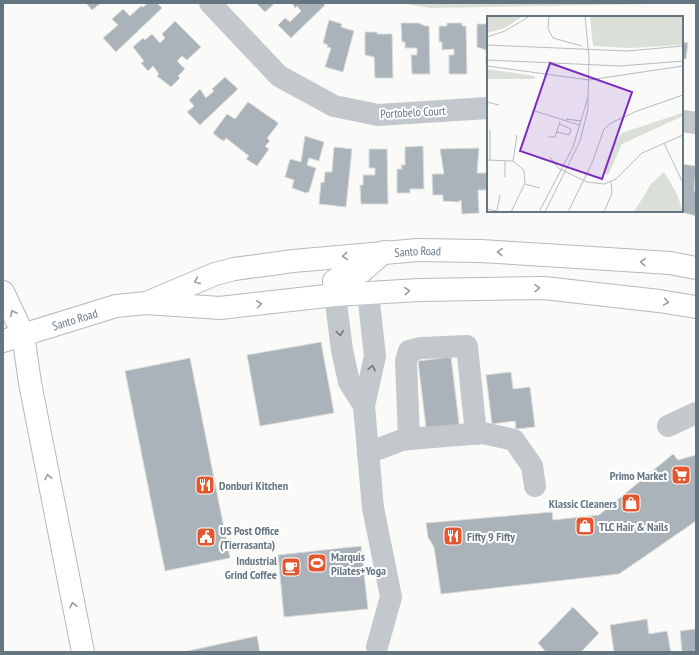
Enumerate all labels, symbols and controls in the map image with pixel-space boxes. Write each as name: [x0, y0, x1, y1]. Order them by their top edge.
inset map: [487, 16, 683, 212]
street label: Portobelo Court: [380, 103, 447, 121]
street label: Santo Road: [394, 242, 441, 260]
one-way arrow: [497, 248, 503, 256]
one-way arrow: [342, 251, 348, 260]
one-way arrow: [640, 257, 646, 266]
one-way arrow: [194, 276, 202, 284]
one-way arrow: [534, 284, 540, 292]
one-way arrow: [404, 286, 410, 295]
one-way arrow: [663, 297, 669, 306]
one-way arrow: [256, 299, 262, 308]
street label: Santo Road: [50, 305, 99, 333]
one-way arrow: [10, 310, 18, 317]
one-way arrow: [335, 330, 344, 337]
one-way arrow: [367, 364, 376, 371]
supermarket icon: Primo Market: [670, 464, 692, 486]
place label: Primo Market: [610, 468, 668, 483]
one-way arrow: [44, 474, 53, 480]
restaurant icon: Donburi Kitchen: [194, 474, 216, 496]
place label: Donburi Kitchen: [219, 478, 288, 493]
shop icon: Klassic Cleaners: [620, 492, 642, 514]
place label: Klassic Cleaners: [549, 496, 617, 511]
shop icon: TLC Hair & Nails: [574, 515, 596, 537]
place label: TLC Hair & Nails: [599, 519, 668, 534]
place label: US Post Office (Tierrasanta): [220, 523, 279, 552]
restaurant icon: Fifty 9 Fifty: [442, 525, 464, 547]
public building icon: US Post Office (Tierrasanta): [195, 526, 217, 548]
place label: Fifty 9 Fifty: [467, 529, 515, 544]
place label: Marquis Pilates+Yoga: [331, 549, 386, 578]
sports icon: Marquis Pilates+Yoga: [306, 552, 328, 574]
place label: Industrial Grind Coffee: [225, 553, 277, 582]
cafe icon: Industrial Grind Coffee: [280, 556, 302, 578]
one-way arrow: [70, 601, 78, 608]

